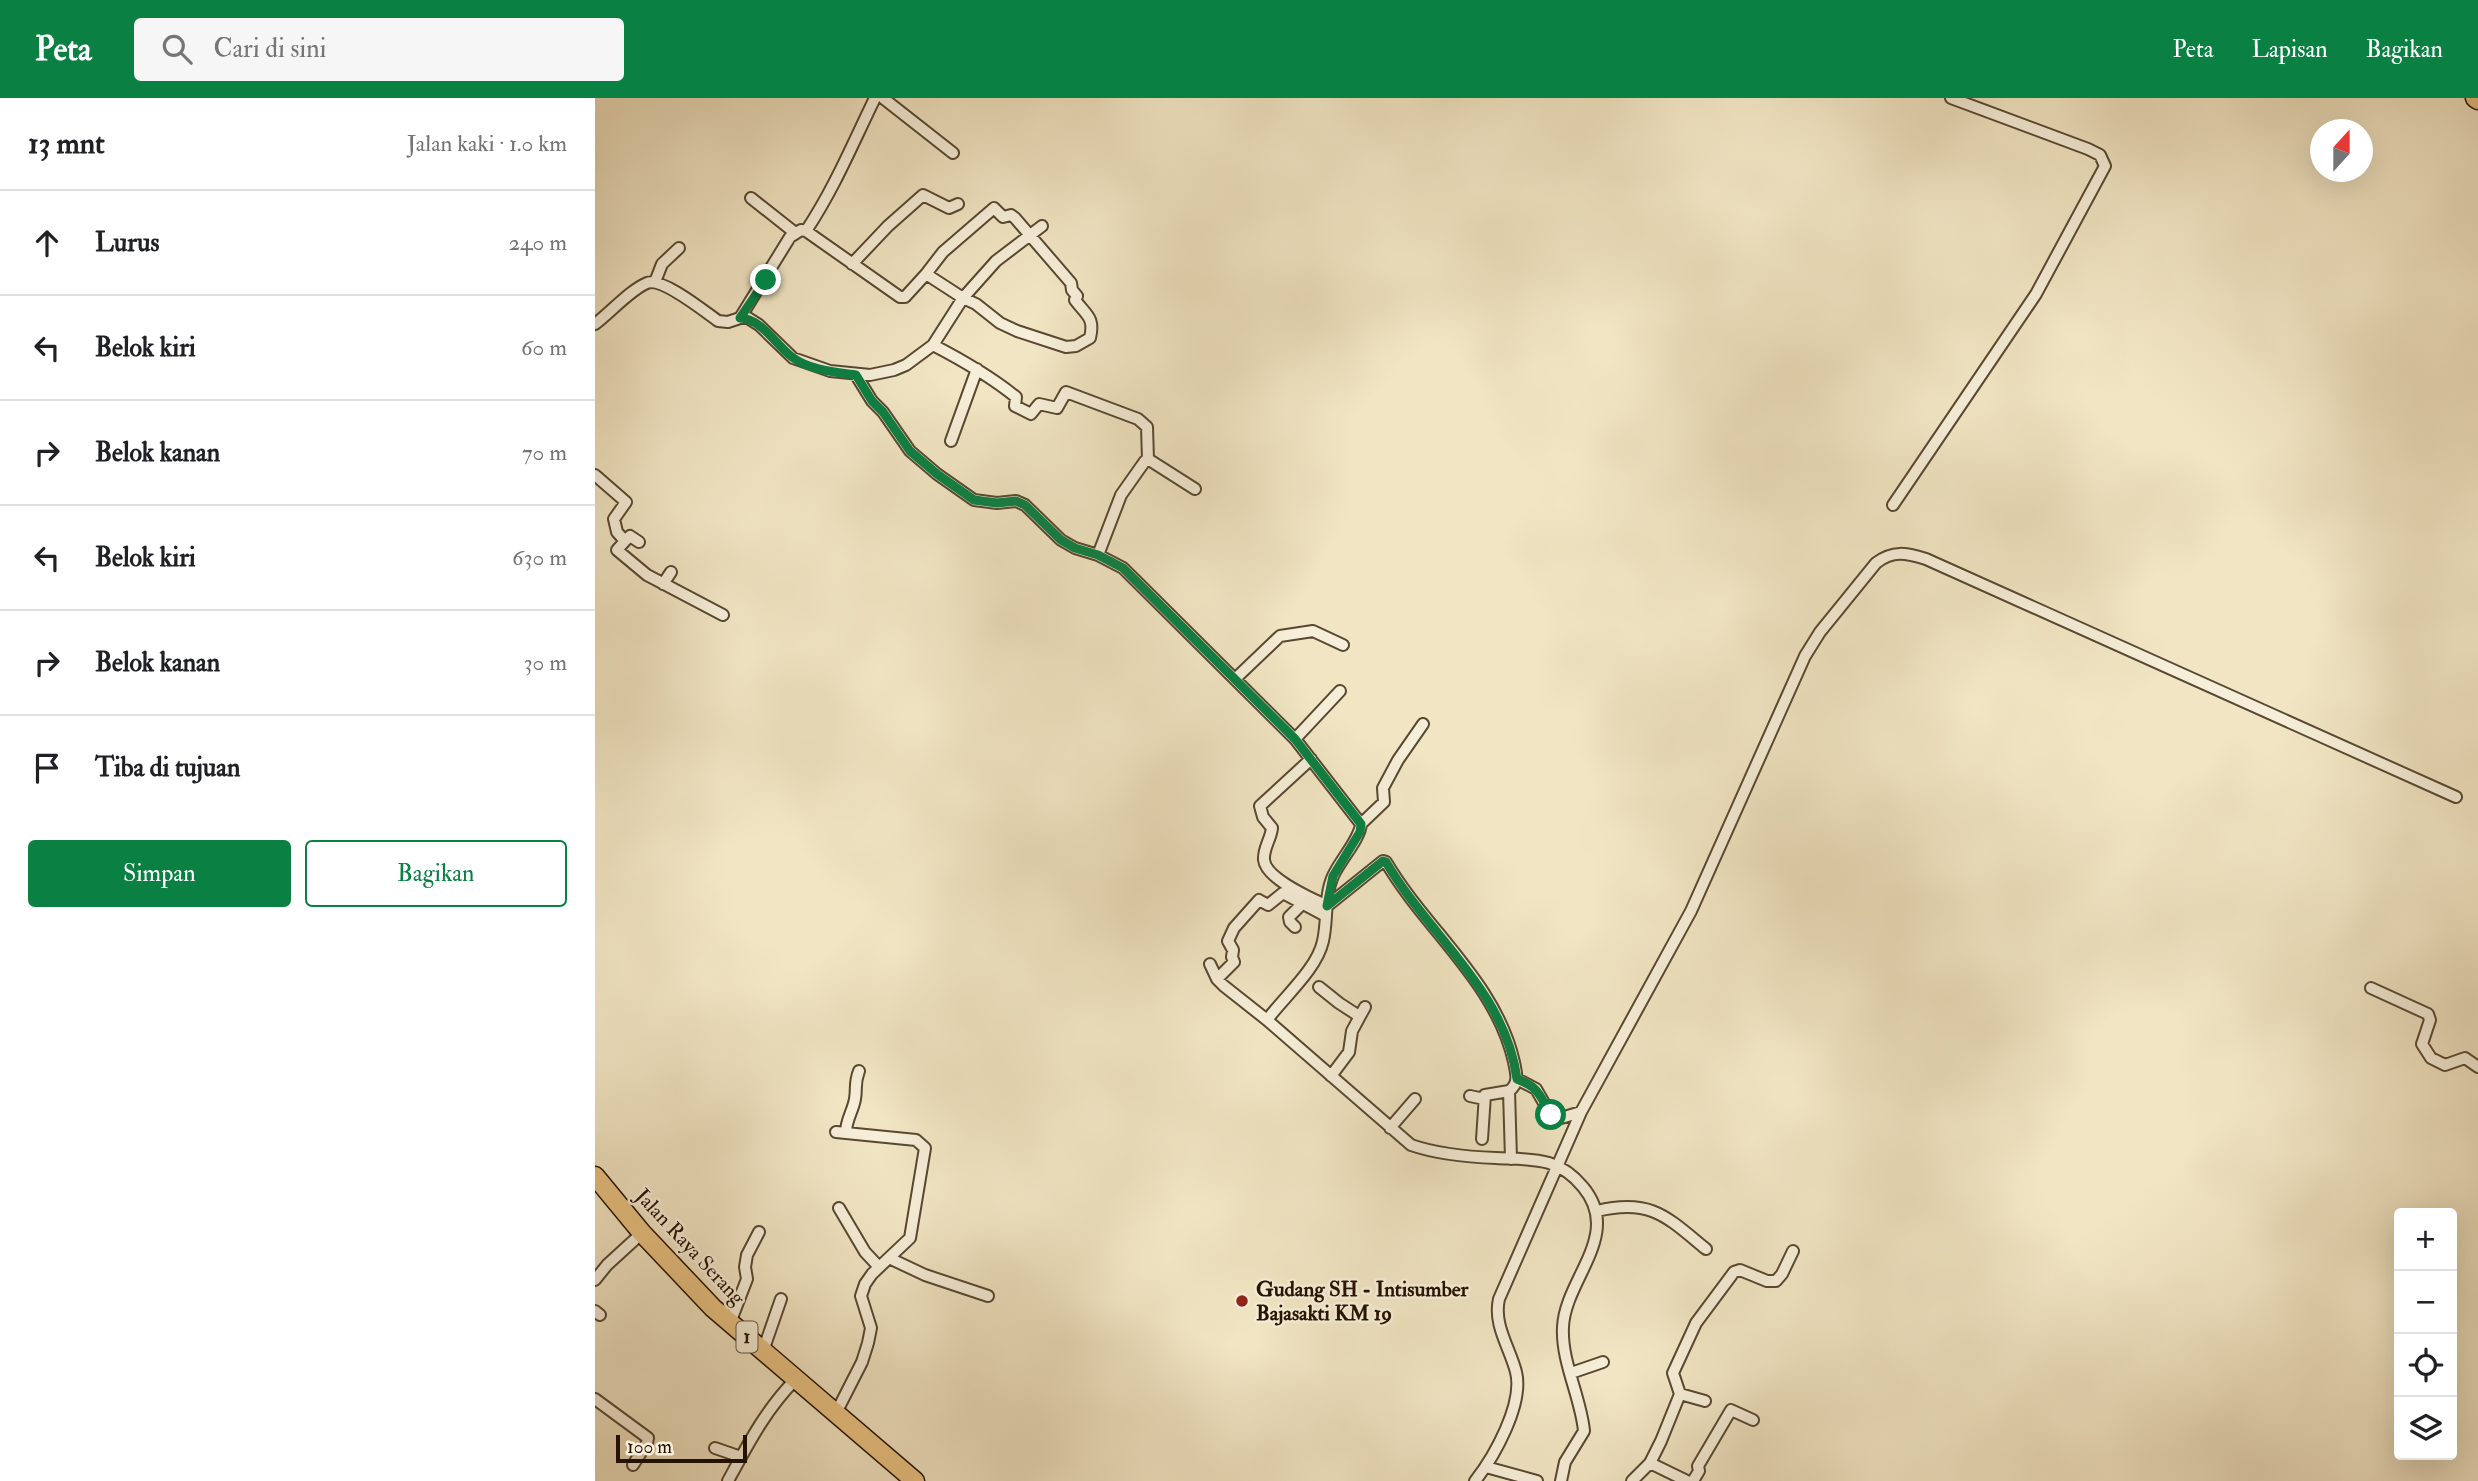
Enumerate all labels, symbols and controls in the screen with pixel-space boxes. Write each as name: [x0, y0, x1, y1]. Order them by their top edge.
search box: [134, 18, 624, 81]
text: Peta: [35, 29, 92, 70]
icon: search: [158, 30, 196, 68]
text: Cari di sini: [214, 33, 327, 65]
text: Peta: [2172, 34, 2214, 65]
text: Lapisan: [2252, 34, 2328, 65]
text: Bagikan: [2366, 34, 2443, 65]
north arrow: [2310, 119, 2373, 182]
text: 13 mnt: [28, 125, 105, 162]
text: Jalan kaki · 1.0 km: [407, 129, 567, 158]
icon: ahead: [28, 224, 66, 262]
text: Lurus: [95, 227, 159, 259]
text: 240 m: [508, 228, 567, 257]
route end: [750, 264, 781, 295]
icon: left: [28, 329, 66, 367]
text: Belok kiri: [95, 332, 196, 364]
text: 60 m: [521, 333, 567, 362]
icon: right: [28, 434, 66, 472]
text: Belok kanan: [95, 437, 220, 469]
text: 70 m: [522, 438, 567, 467]
icon: left: [28, 539, 66, 577]
text: Belok kiri: [95, 542, 196, 574]
text: 630 m: [512, 543, 567, 572]
icon: right: [28, 644, 66, 682]
text: Belok kanan: [95, 647, 220, 679]
text: 30 m: [524, 648, 567, 677]
icon: arrive: [28, 749, 66, 787]
text: Tiba di tujuan: [95, 752, 240, 784]
button: Simpan: [28, 840, 291, 907]
button: Bagikan: [305, 840, 567, 907]
route start: [1535, 1099, 1566, 1130]
street label: Jalan Raya Serang: [628, 1182, 751, 1311]
map controls: [2394, 1208, 2457, 1460]
button: +: [2394, 1208, 2457, 1271]
button: −: [2394, 1271, 2457, 1334]
place label: Gudang SH - Intisumber Bajasakti KM 19: [1256, 1276, 1470, 1327]
marker: Gudang SH - Intisumber Bajasakti KM 19: [1234, 1293, 1250, 1309]
road number: 1: [737, 1322, 757, 1352]
button: locate: [2394, 1334, 2457, 1397]
button: layers: [2394, 1397, 2457, 1460]
scale bar: [616, 1432, 747, 1464]
text: 100 m: [627, 1435, 672, 1459]

